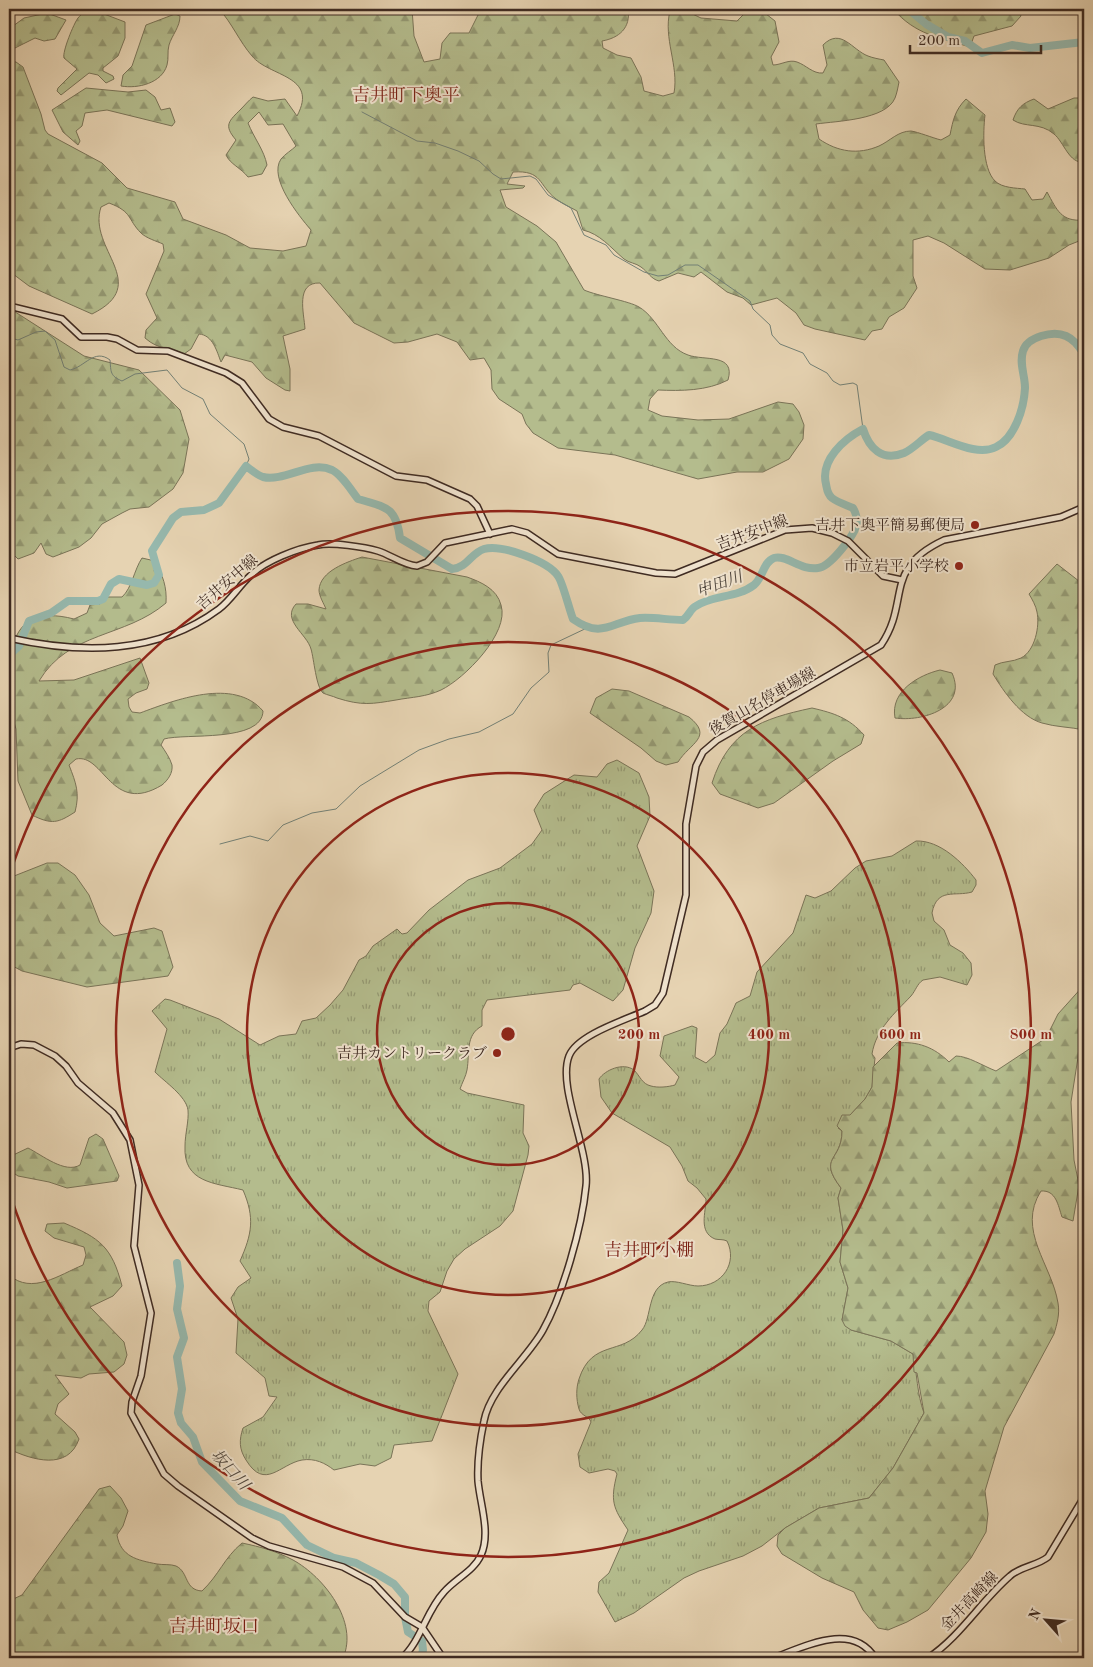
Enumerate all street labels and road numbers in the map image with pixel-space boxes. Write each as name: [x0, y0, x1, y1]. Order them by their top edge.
street label: 吉井安中線: [714, 512, 790, 553]
street label: 吉井安中線: [193, 551, 261, 613]
street label: 後賀山名停車場線: [706, 664, 818, 739]
street label: 金井高崎線: [937, 1568, 1002, 1634]

